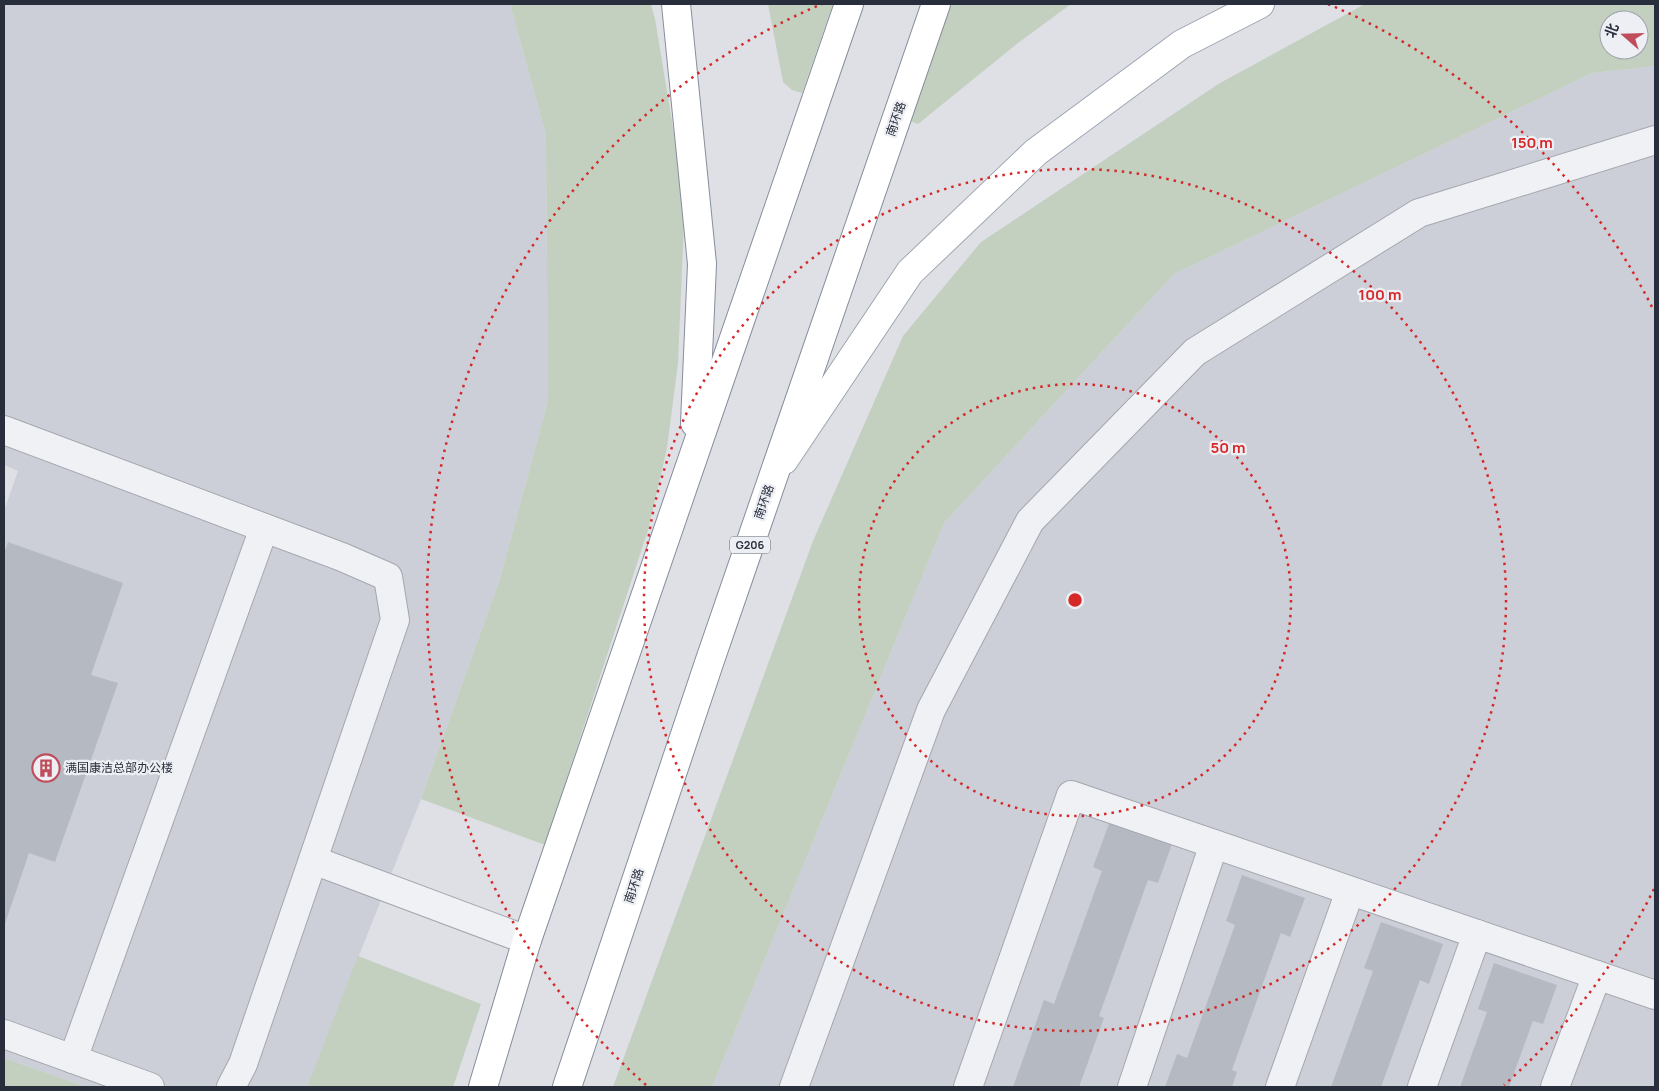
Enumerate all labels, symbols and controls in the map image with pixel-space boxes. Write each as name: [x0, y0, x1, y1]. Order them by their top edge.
north arrow: [1599, 10, 1649, 60]
text: 北: [1600, 21, 1623, 40]
street label: 南环路: [882, 99, 909, 139]
text: 150 m: [1511, 132, 1553, 153]
text: 100 m: [1359, 284, 1401, 305]
text: 50 m: [1210, 437, 1246, 458]
street label: 南环路: [750, 482, 777, 522]
road number: G206: [730, 536, 770, 554]
centre of rings: [1066, 591, 1084, 609]
building icon: 满国康洁总部办公楼: [31, 753, 61, 783]
place label: 满国康洁总部办公楼: [65, 759, 173, 776]
street label: 南环路: [620, 866, 647, 906]

